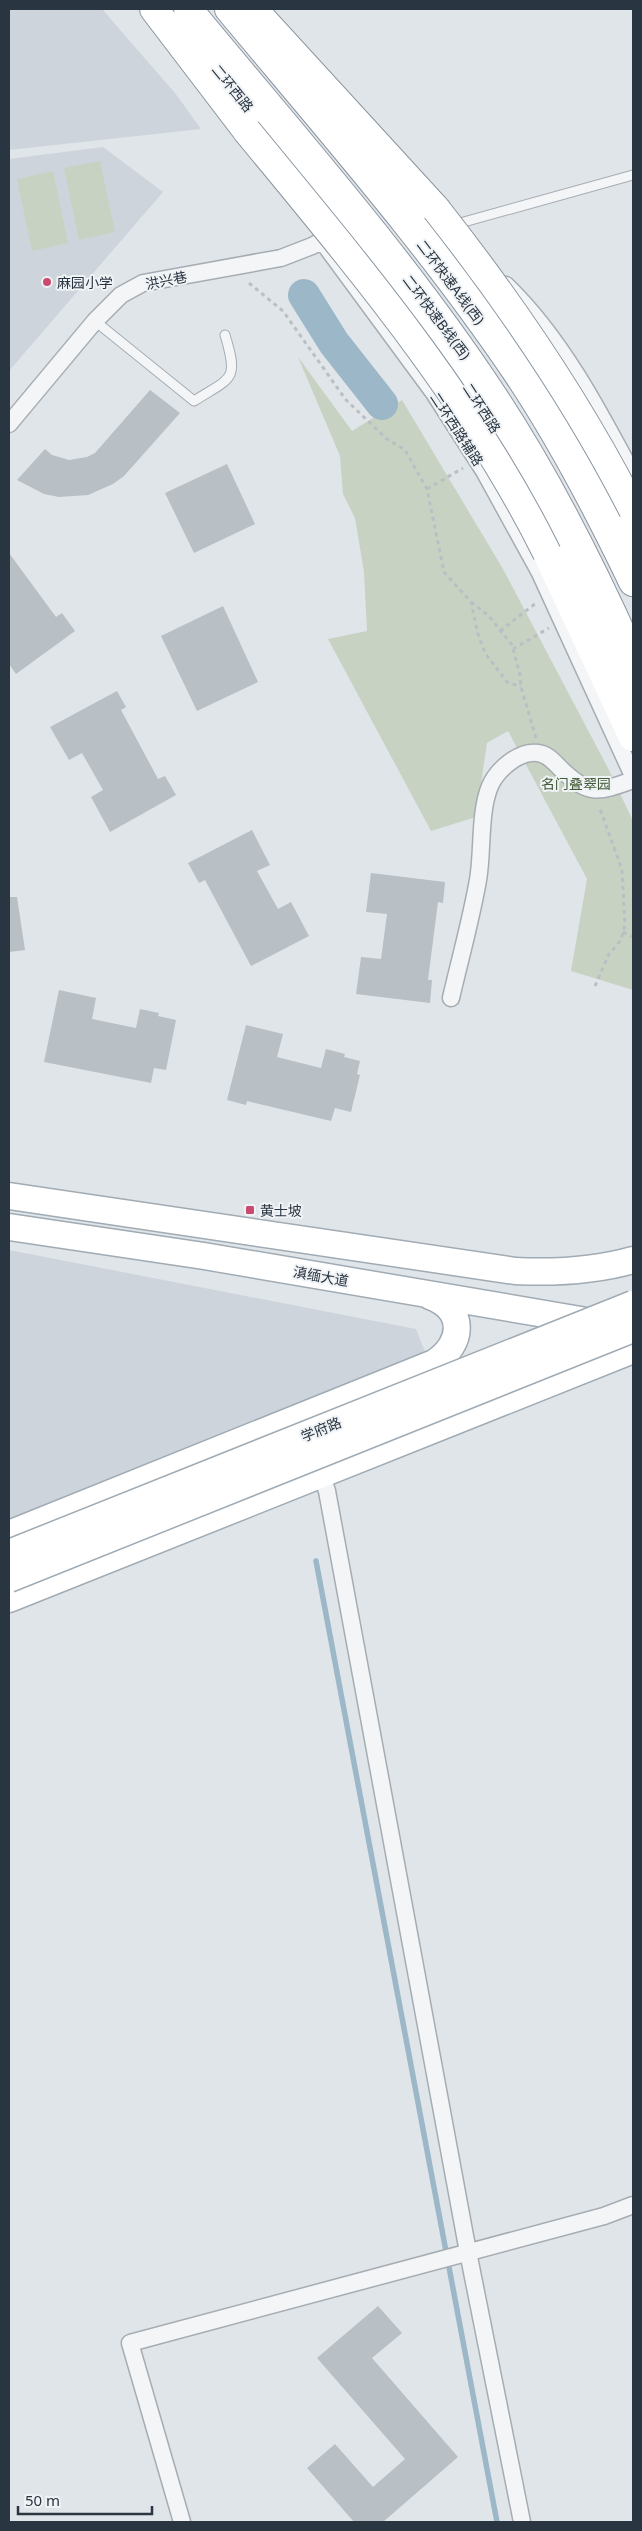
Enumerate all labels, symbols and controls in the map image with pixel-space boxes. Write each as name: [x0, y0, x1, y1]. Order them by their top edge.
street label: 二环西路: [208, 60, 258, 116]
street label: 二环快速A线(西): [413, 236, 489, 328]
street label: 洪兴巷: [144, 267, 188, 293]
street label: 二环快速B线(西): [399, 271, 475, 363]
place label: 麻园小学: [57, 273, 113, 292]
marker: 麻园小学: [41, 276, 53, 288]
street label: 二环西路: [459, 379, 505, 437]
street label: 二环西路辅路: [426, 389, 488, 469]
park label: 名门叠翠园: [541, 774, 611, 793]
place label: 黄士坡: [260, 1201, 302, 1220]
marker: 黄士坡: [244, 1204, 256, 1216]
street label: 滇缅大道: [292, 1262, 350, 1290]
street label: 学府路: [298, 1412, 344, 1446]
scale bar: [18, 2484, 151, 2516]
text: 50 m: [25, 2490, 60, 2510]

